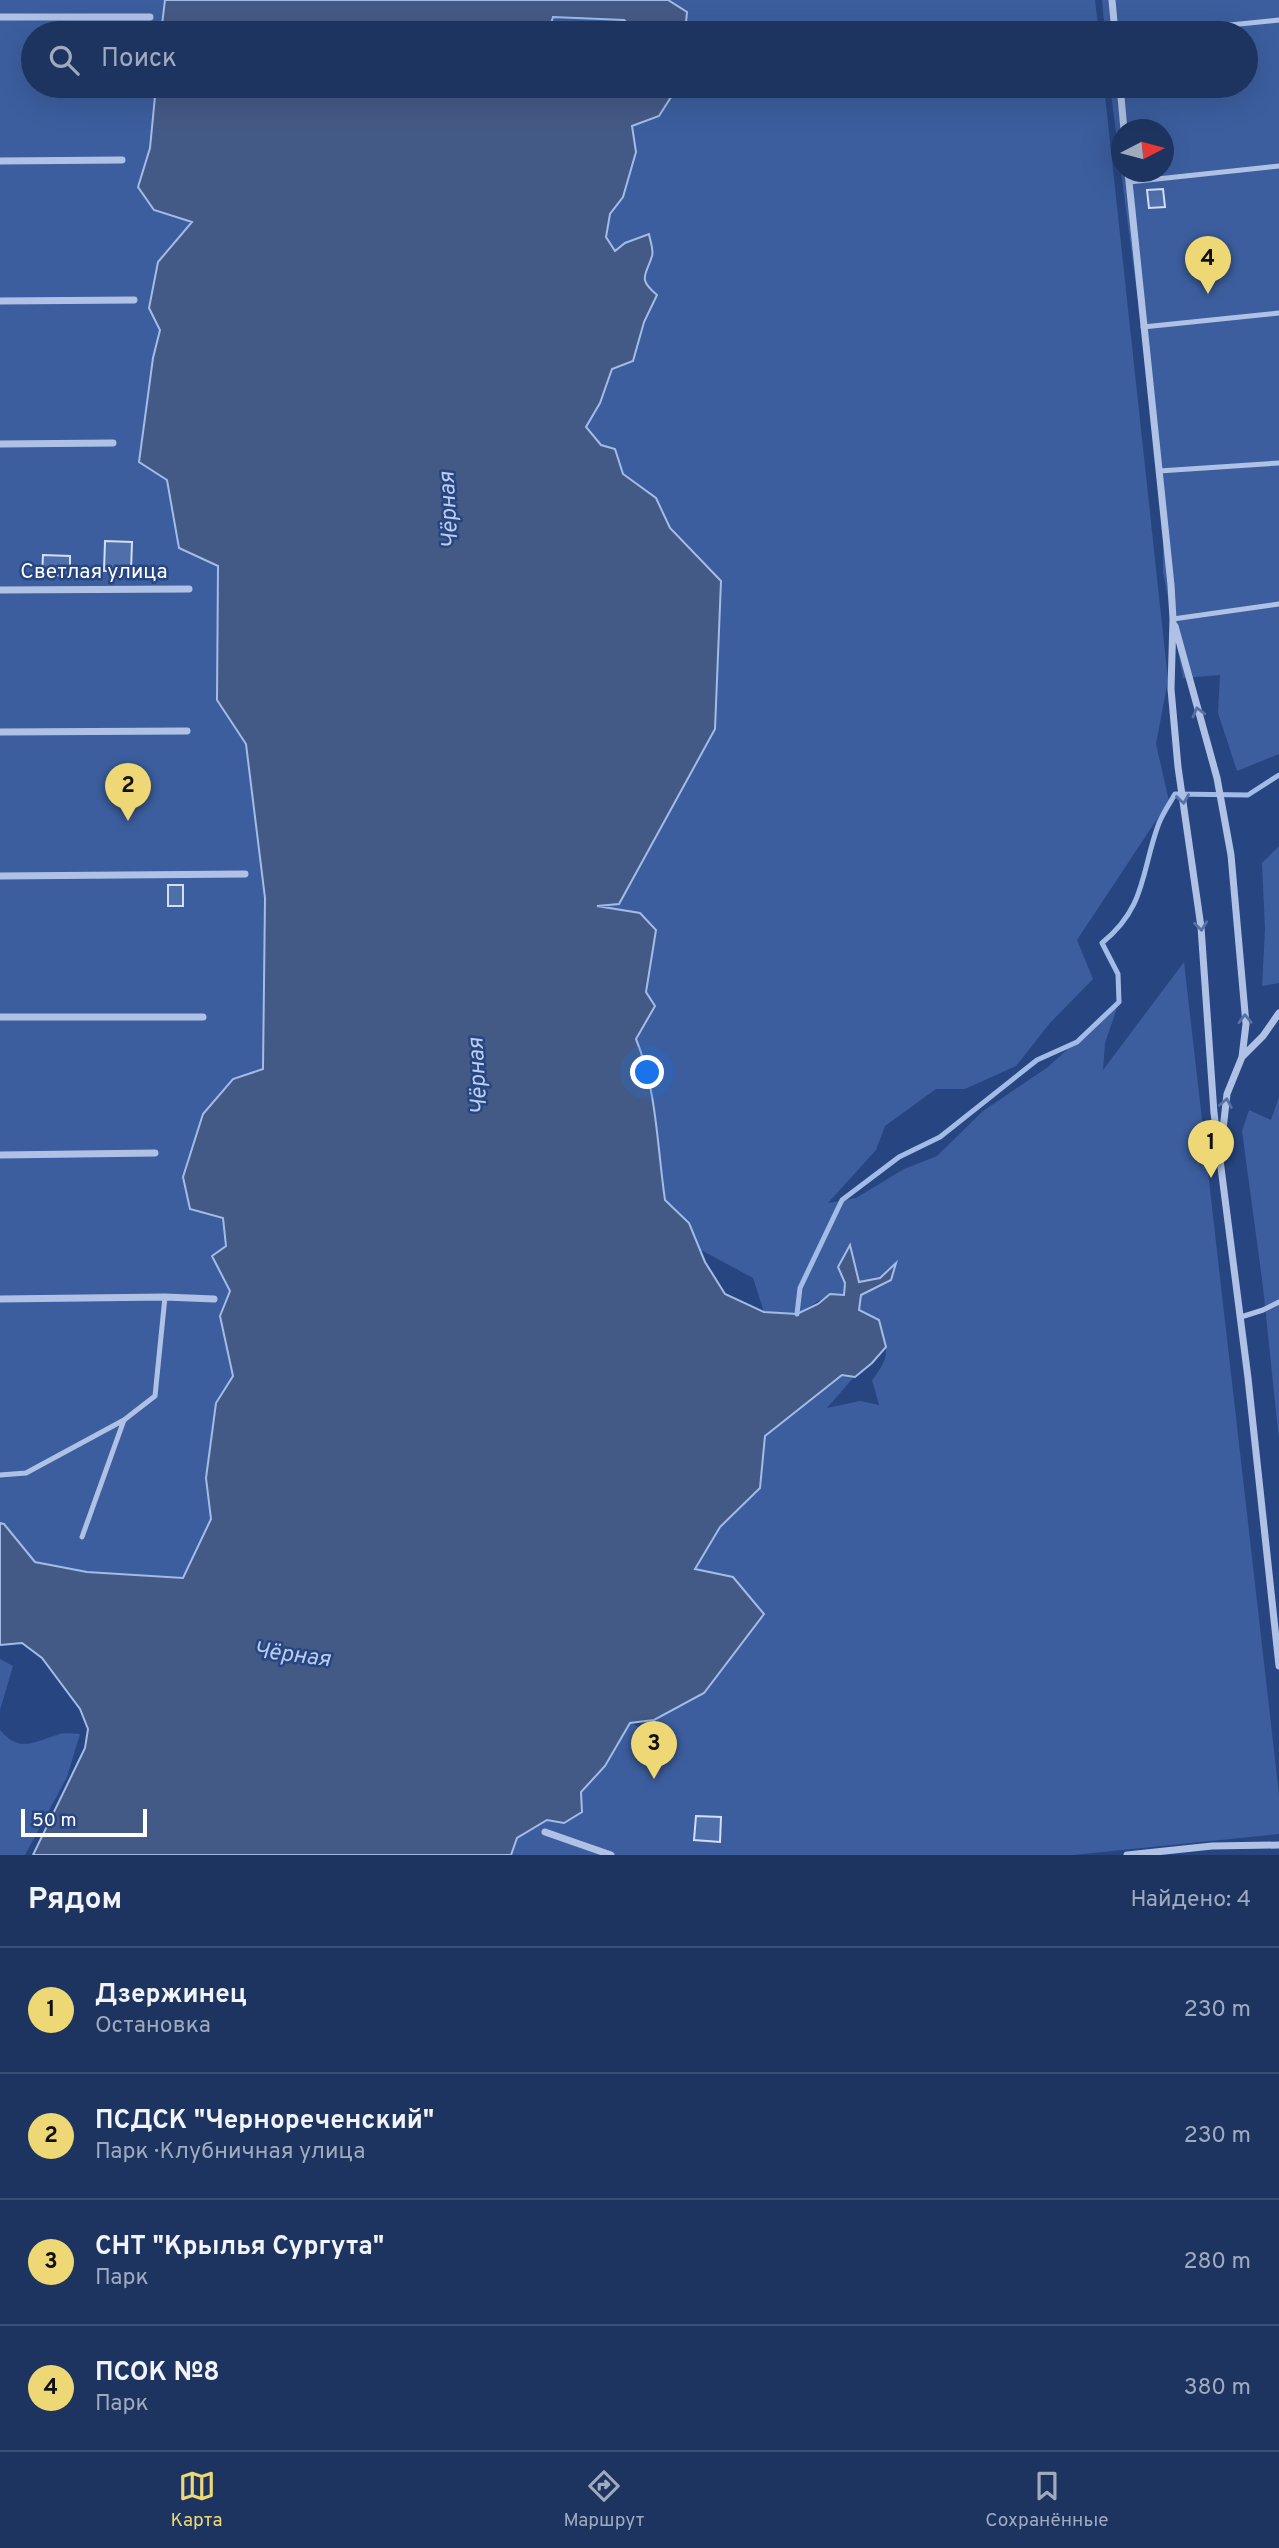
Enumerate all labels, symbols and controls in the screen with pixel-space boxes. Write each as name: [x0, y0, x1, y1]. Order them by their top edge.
search box: [21, 21, 1258, 98]
icon: search: [45, 41, 83, 79]
text: Поиск: [101, 43, 177, 76]
north arrow: [1111, 119, 1174, 182]
pin: 4: [1185, 236, 1231, 294]
water label: Чёрная: [433, 470, 466, 549]
street label: Светлая улица: [20, 559, 168, 586]
one-way arrow: [1191, 706, 1206, 718]
pin: 2: [105, 763, 151, 821]
one-way arrow: [1175, 793, 1190, 805]
one-way arrow: [1193, 920, 1208, 931]
one-way arrow: [1237, 1013, 1252, 1024]
water label: Чёрная: [462, 1036, 495, 1115]
your location: [630, 1055, 664, 1089]
one-way arrow: [1218, 1097, 1233, 1109]
pin: 1: [1188, 1120, 1234, 1178]
water label: Чёрная: [252, 1637, 333, 1675]
pin: 3: [631, 1721, 677, 1779]
scale bar: [21, 1806, 147, 1838]
text: 50 m: [32, 1809, 77, 1833]
text: Рядом: [28, 1882, 122, 1919]
text: Найдено: 4: [1130, 1886, 1251, 1915]
text: Дзержинец: [95, 1979, 247, 2012]
text: 1: [46, 1996, 56, 2025]
text: 230 m: [1184, 1996, 1251, 2025]
text: Остановка: [95, 2012, 211, 2041]
text: ПСДСК "Чернореченский": [95, 2105, 434, 2138]
text: 2: [44, 2122, 58, 2151]
text: 230 m: [1184, 2122, 1251, 2151]
text: Парк · Клубничная улица: [95, 2138, 365, 2167]
text: CНТ "Крылья Сургута": [95, 2231, 384, 2264]
text: 3: [44, 2248, 58, 2277]
text: 280 m: [1183, 2248, 1251, 2277]
text: Парк: [95, 2264, 149, 2293]
text: ПСОК №8: [95, 2357, 220, 2390]
text: 4: [44, 2374, 58, 2403]
text: 380 m: [1184, 2374, 1251, 2403]
text: Парк: [95, 2390, 149, 2419]
tab: Карта: [170, 2467, 223, 2533]
tab: Маршрут: [563, 2467, 644, 2533]
tab: Сохранённые: [985, 2467, 1109, 2533]

